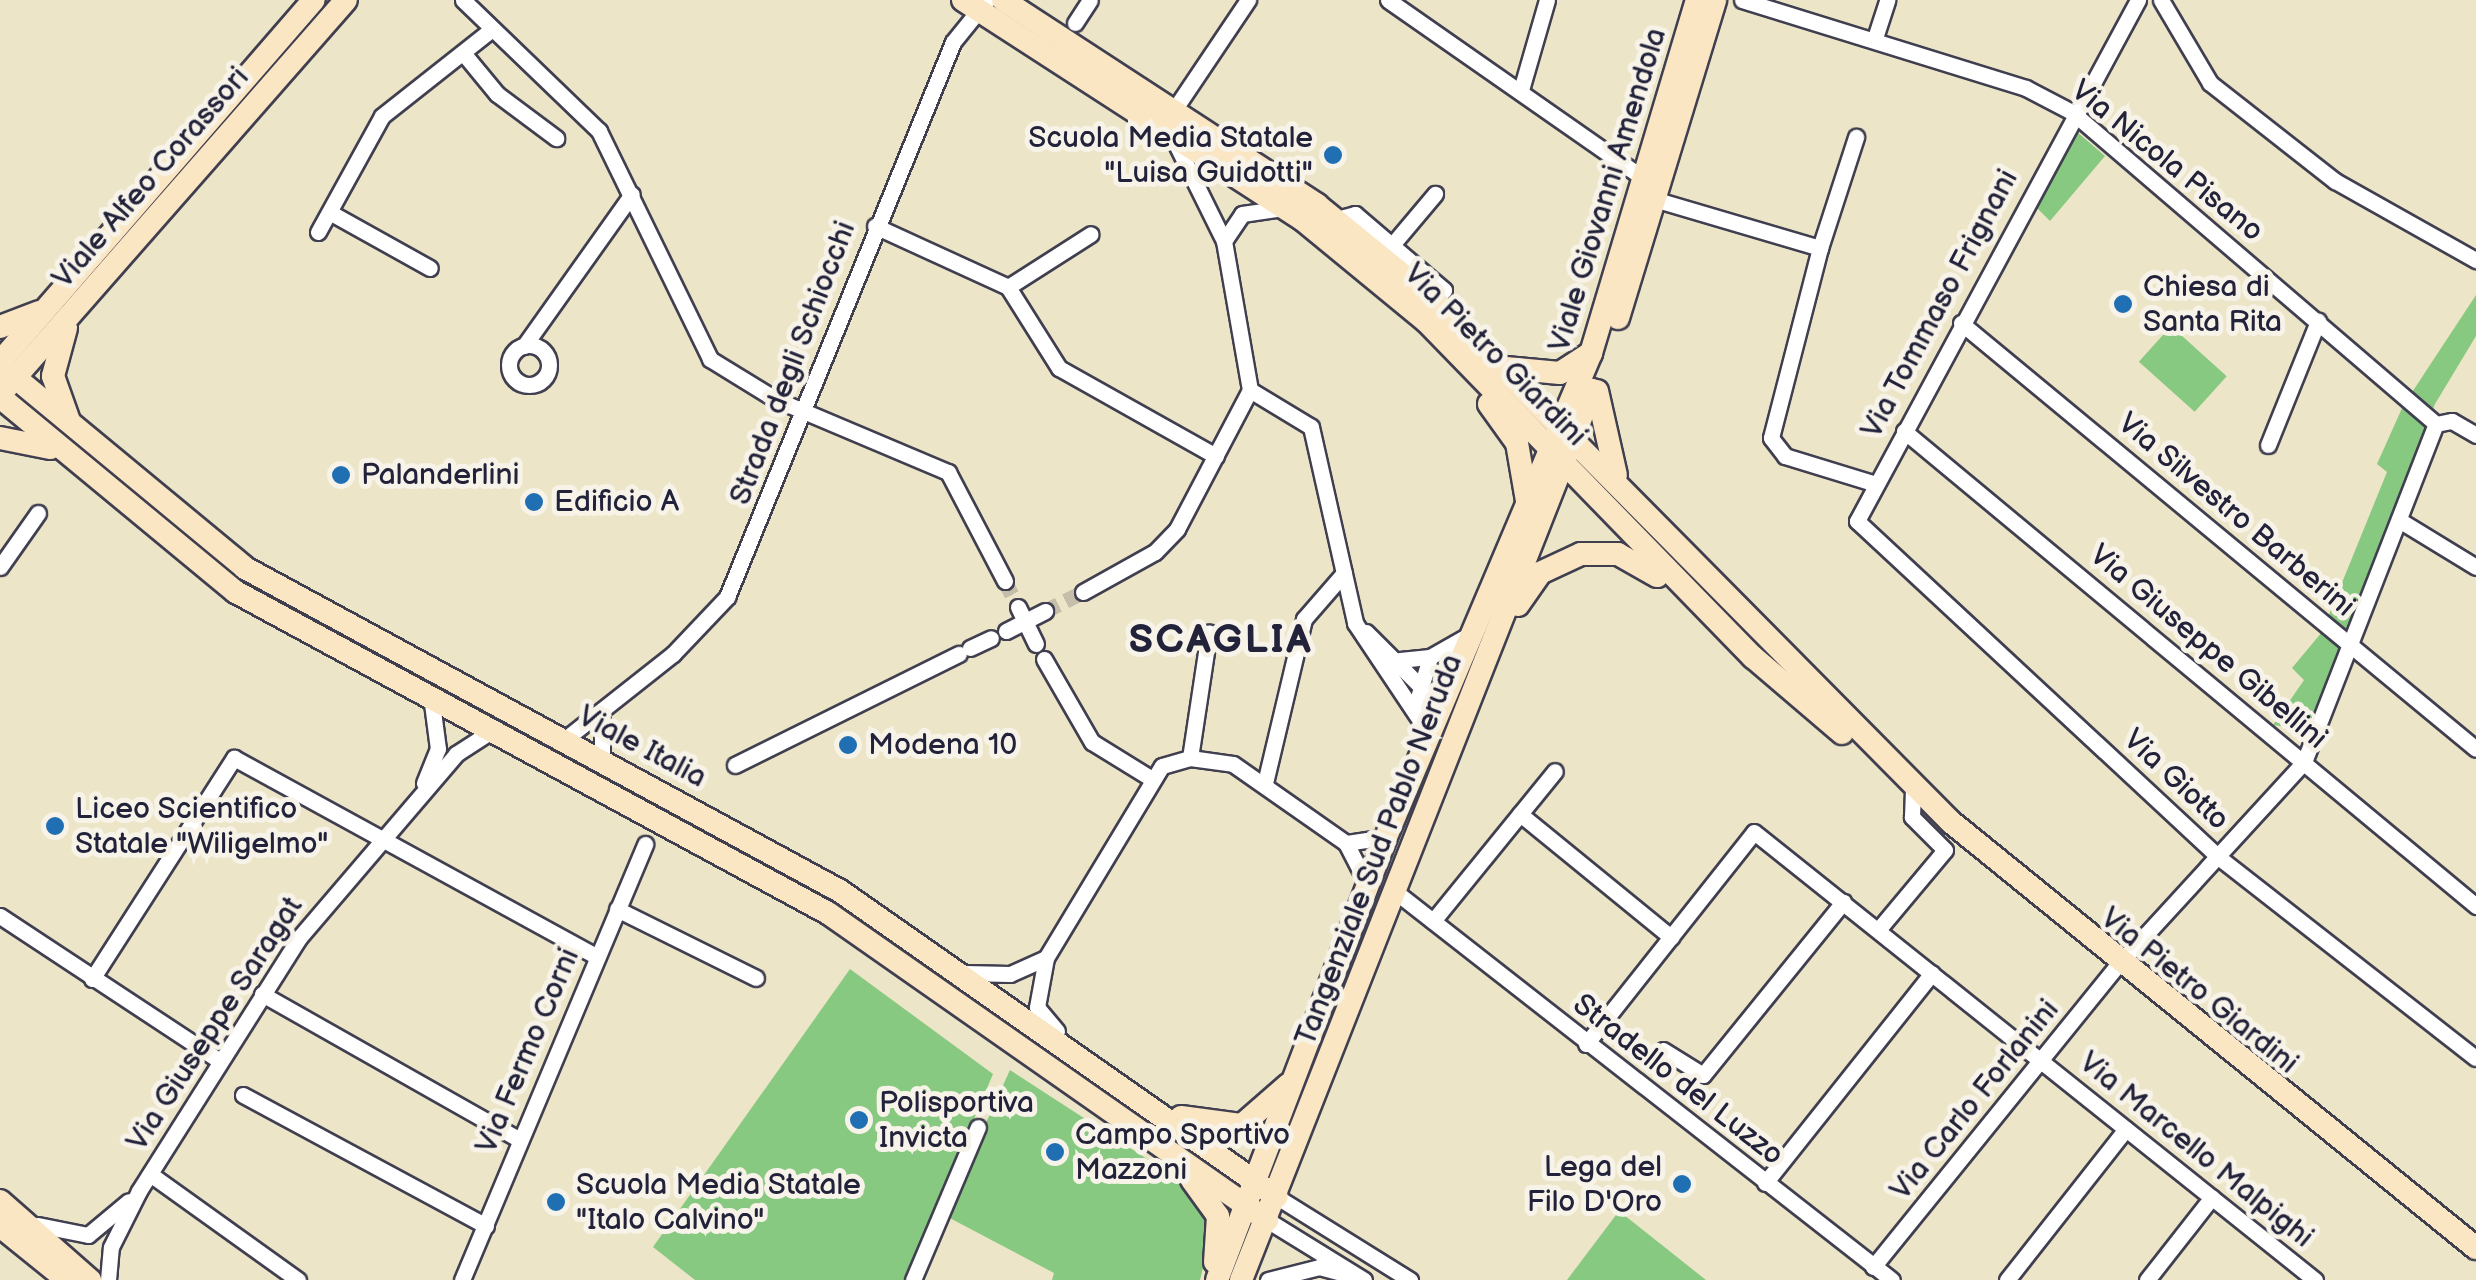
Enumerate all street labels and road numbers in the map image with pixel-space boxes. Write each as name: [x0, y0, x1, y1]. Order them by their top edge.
street label: Viale Giovanni Amendola: [1542, 24, 1674, 356]
street label: Viale Alfeo Corassori: [45, 60, 257, 296]
street label: Via Nicola Pisano: [2064, 73, 2270, 249]
street label: Via Tommaso Frignani: [1854, 163, 2026, 445]
street label: Strada degli Schiocchi: [722, 216, 864, 510]
street label: Via Pietro Giardini: [1396, 256, 1594, 454]
street label: Via Silvestro Barberini: [2110, 405, 2362, 625]
street label: Via Giuseppe Gibellini: [2082, 537, 2334, 757]
street label: Tangenziale Sud Pablo Neruda: [1287, 649, 1471, 1051]
street label: Viale Italia: [572, 698, 712, 796]
street label: Via Giotto: [2116, 722, 2236, 838]
street label: Via Giuseppe Saragat: [119, 890, 311, 1158]
street label: Via Pietro Giardini: [2093, 900, 2305, 1082]
street label: Via Fermo Corni: [469, 943, 587, 1159]
street label: Stradello del Luzzo: [1566, 987, 1790, 1173]
street label: Via Carlo Forlanini: [1883, 992, 2067, 1208]
street label: Via Marcello Malpighi: [2072, 1045, 2320, 1255]

